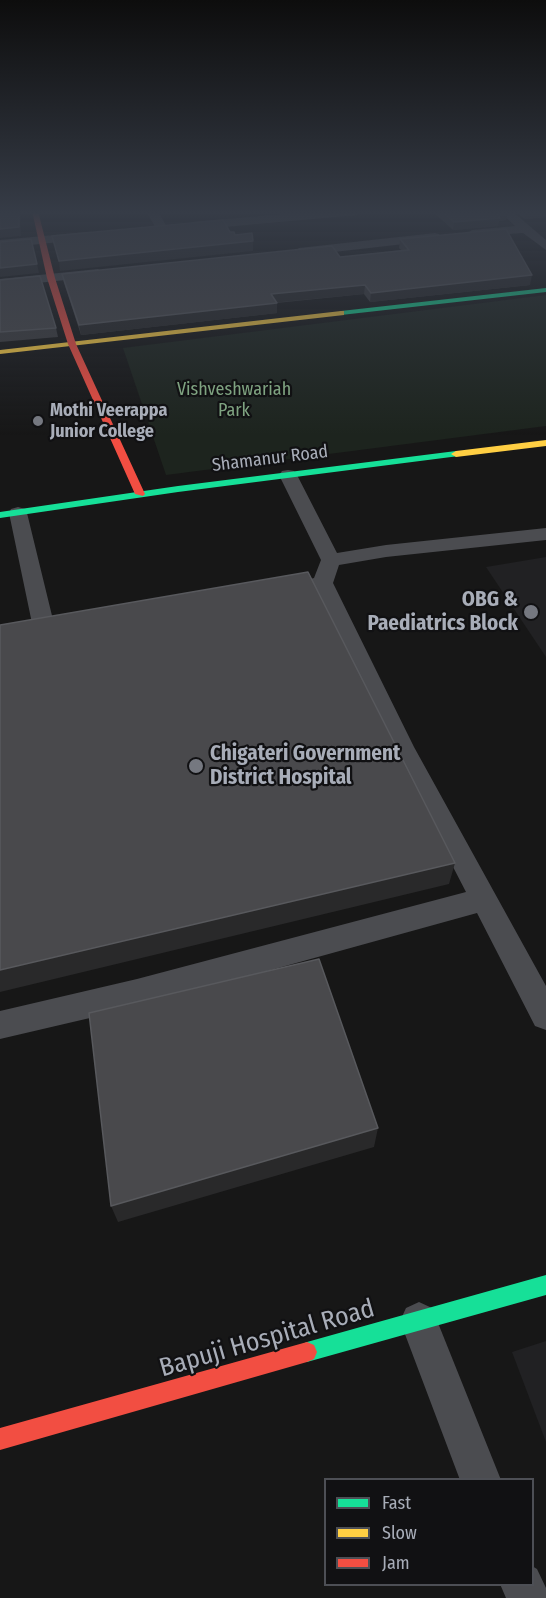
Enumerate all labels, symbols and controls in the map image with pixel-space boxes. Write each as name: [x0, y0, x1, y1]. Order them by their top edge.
park label: Vishveshwariah Park: [177, 379, 291, 422]
place label: Mothi Veerappa Junior College: [50, 400, 167, 442]
marker: Mothi Veerappa Junior College: [31, 414, 45, 428]
street label: Shamanur Road: [211, 441, 329, 477]
place label: OBG & Paediatrics Block: [367, 587, 518, 637]
marker: OBG & Paediatrics Block: [522, 603, 540, 621]
place label: Chigateri Government District Hospital: [210, 741, 400, 791]
marker: Chigateri Government District Hospital: [187, 757, 205, 775]
street label: Bapuji Hospital Road: [156, 1293, 378, 1385]
legend: [324, 1478, 534, 1586]
text: Fast: [382, 1492, 411, 1514]
text: Slow: [382, 1522, 417, 1544]
text: Jam: [382, 1552, 410, 1574]

